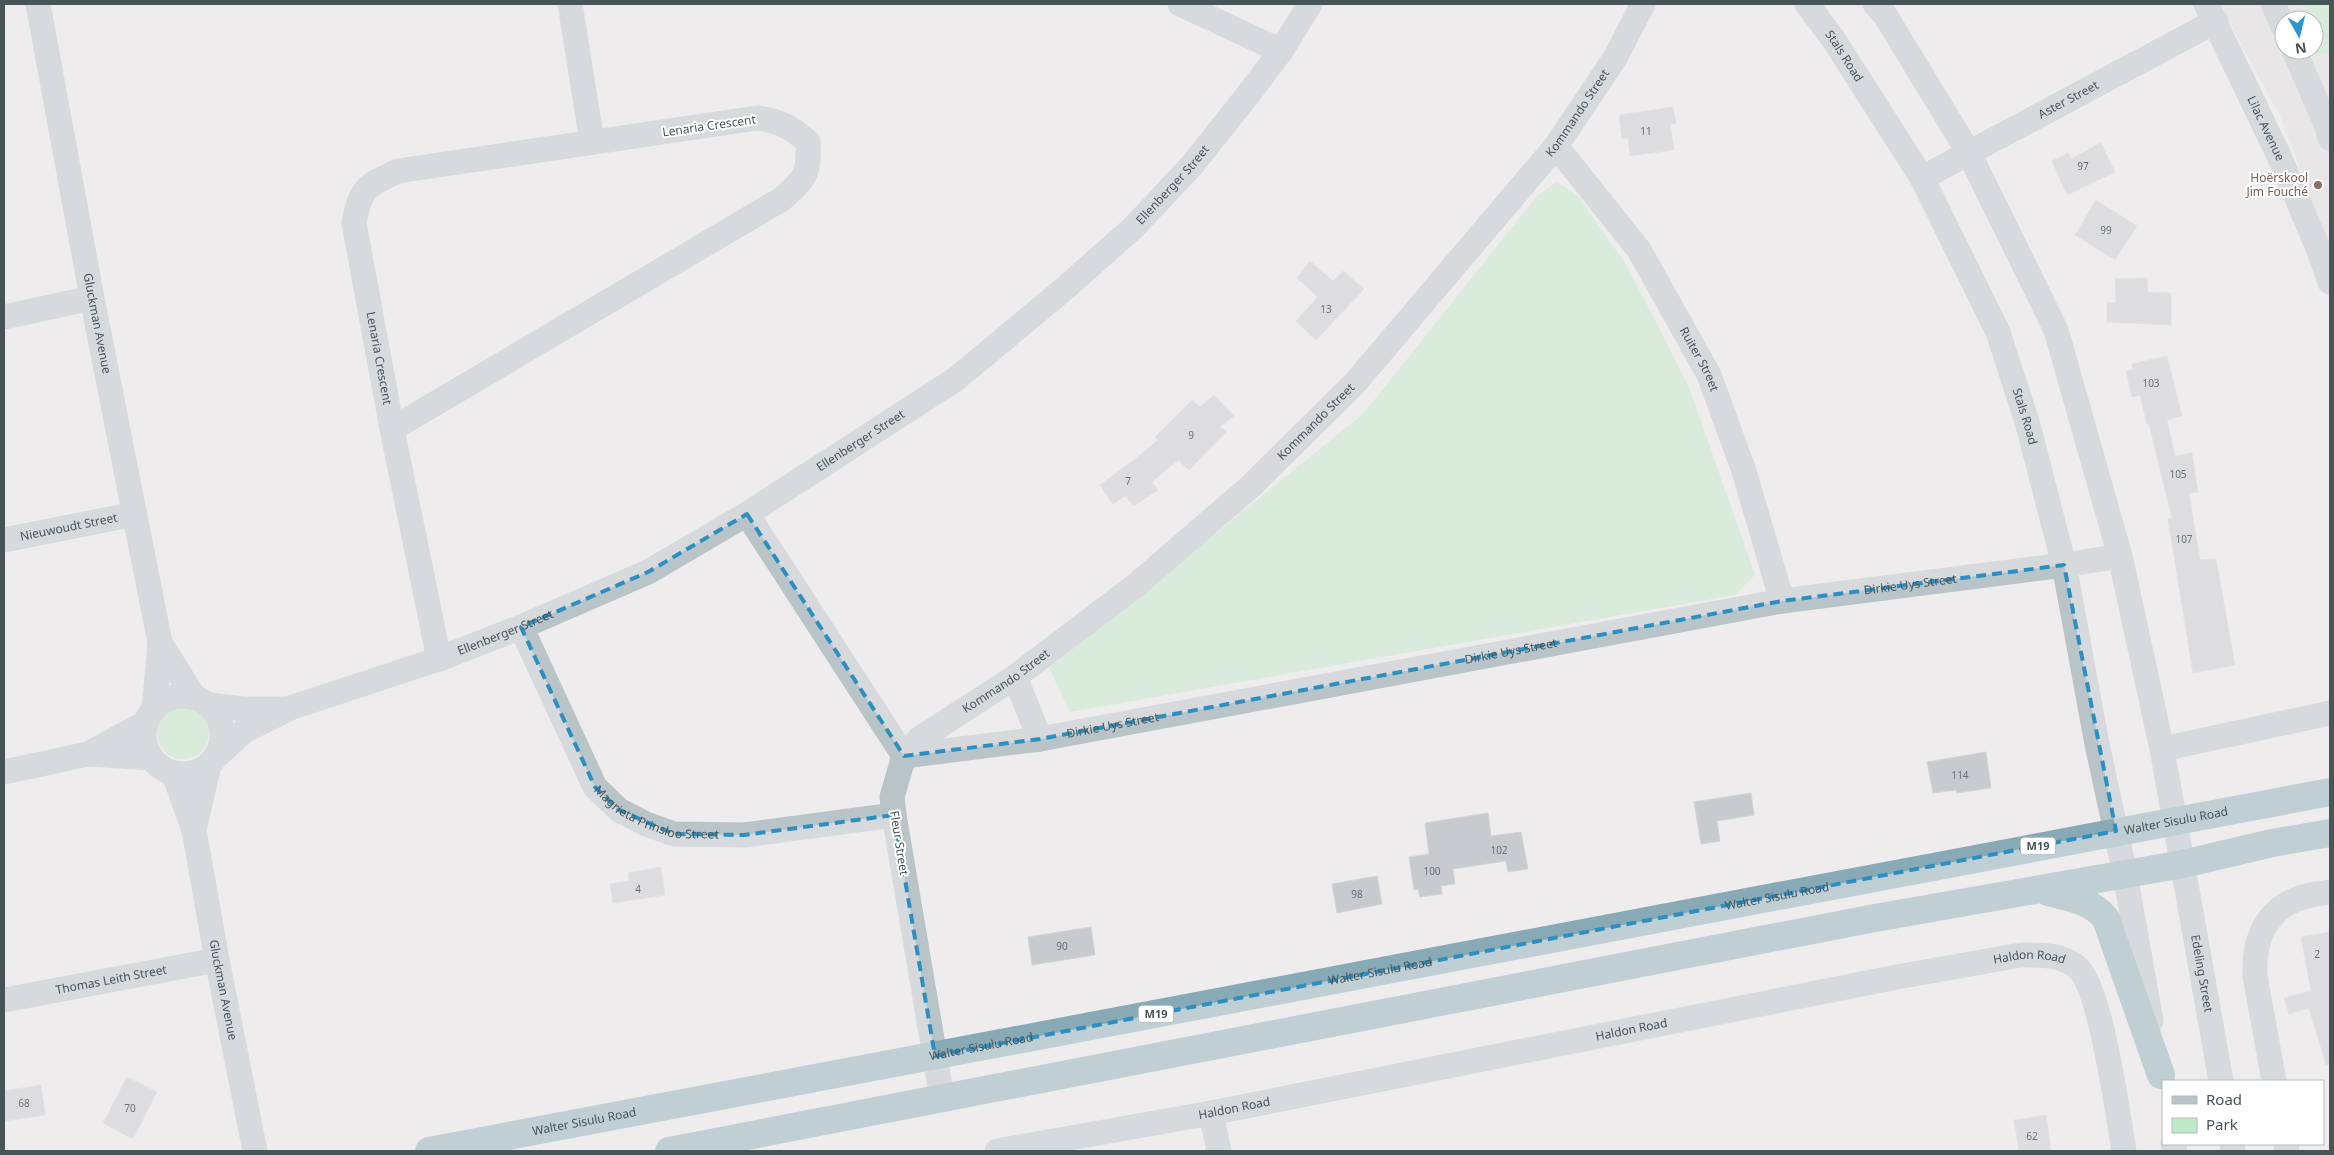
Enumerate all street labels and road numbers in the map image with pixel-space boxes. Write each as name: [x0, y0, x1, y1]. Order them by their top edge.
street label: Stals Road: [1821, 26, 1868, 85]
street label: Kommando Street: [1541, 65, 1613, 160]
street label: Aster Street: [2035, 76, 2102, 122]
street label: Lilac Avenue: [2243, 93, 2289, 164]
street label: Lenaria Crescent: [661, 110, 757, 140]
street label: Ellenberger Street: [1132, 141, 1213, 228]
street label: Gluckman Avenue: [80, 272, 116, 375]
street label: Lenaria Crescent: [363, 310, 396, 407]
street label: Ruiter Street: [1676, 324, 1724, 394]
street label: Kommando Street: [1273, 379, 1359, 463]
street label: Stals Road: [2009, 386, 2042, 446]
street label: Ellenberger Street: [813, 405, 908, 475]
street label: Nieuwoudt Street: [18, 509, 119, 545]
street label: Dirkie Uys Street: [1863, 570, 1958, 599]
street label: Ellenberger Street: [455, 605, 556, 659]
street label: Dirkie Uys Street: [1463, 634, 1559, 668]
street label: Kommando Street: [959, 644, 1053, 717]
street label: Dirkie Uys Street: [1065, 708, 1161, 742]
street label: Magrieta Prinsloo Street: [590, 781, 720, 843]
street label: Walter Sisulu Road: [2123, 802, 2229, 839]
street label: Fleur Street: [886, 809, 913, 877]
road number: M19: [2020, 838, 2056, 854]
street label: Walter Sisulu Road: [1724, 878, 1830, 914]
street label: Edeling Street: [2187, 933, 2218, 1014]
street label: Gluckman Avenue: [206, 938, 242, 1042]
street label: Haldon Road: [1992, 946, 2068, 968]
street label: Walter Sisulu Road: [1327, 953, 1433, 989]
street label: Thomas Leith Street: [54, 961, 169, 998]
road number: M19: [1138, 1006, 1174, 1022]
street label: Haldon Road: [1594, 1014, 1669, 1045]
street label: Walter Sisulu Road: [928, 1028, 1034, 1064]
street label: Haldon Road: [1197, 1092, 1271, 1123]
street label: Walter Sisulu Road: [531, 1103, 638, 1139]

